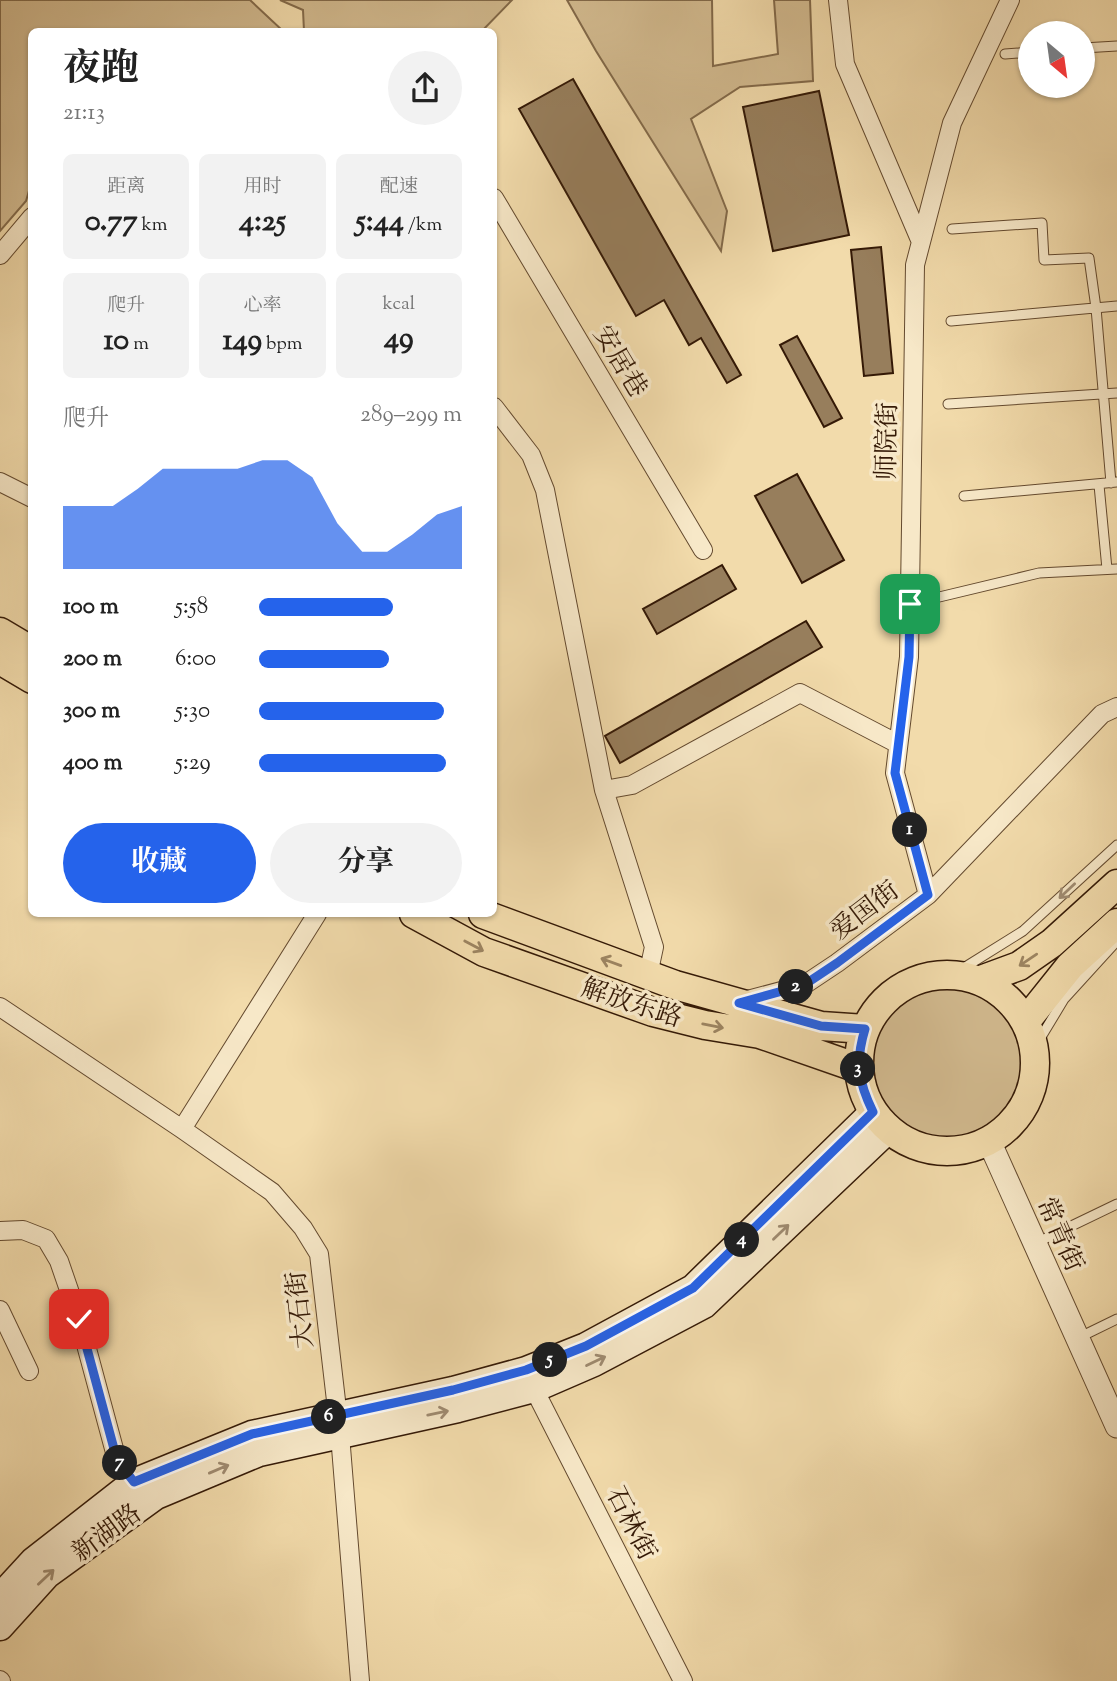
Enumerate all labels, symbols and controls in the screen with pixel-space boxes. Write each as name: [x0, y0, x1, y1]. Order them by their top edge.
north arrow: [1018, 21, 1096, 98]
map controls: [1018, 21, 1095, 98]
text: 夜跑: [63, 44, 139, 98]
button: share: [388, 51, 462, 125]
text: 21:13: [63, 97, 105, 130]
text: 距离: [107, 174, 145, 201]
text: 用时: [243, 174, 282, 201]
text: 配速: [380, 174, 418, 201]
text: 0.77: [85, 201, 137, 244]
text: 4:25: [239, 201, 286, 244]
text: 5:44: [355, 201, 404, 244]
text: km: [137, 212, 168, 239]
text: /km: [404, 212, 442, 239]
text: kcal: [383, 291, 415, 318]
text: 爬升: [107, 293, 145, 320]
text: 心率: [243, 293, 282, 320]
text: 49: [384, 318, 414, 361]
street label: 安居巷: [583, 319, 655, 405]
text: 10: [103, 320, 129, 363]
text: 149: [222, 320, 262, 363]
text: m: [129, 331, 149, 358]
text: bpm: [262, 331, 303, 358]
text: 289–299 m: [360, 399, 462, 432]
street label: 师院街: [869, 402, 908, 480]
text: 爬升: [63, 403, 109, 436]
pin: [880, 574, 940, 634]
icon: arrive: [891, 585, 929, 623]
text: 100 m: [63, 591, 119, 624]
text: 5:58: [175, 591, 208, 624]
text: 200 m: [63, 643, 122, 676]
text: 6:00: [175, 643, 216, 676]
text: 300 m: [63, 695, 120, 728]
text: 5:30: [175, 695, 210, 728]
text: 400 m: [63, 747, 123, 780]
text: 5:29: [175, 747, 211, 780]
pin: 1: [892, 812, 928, 848]
text: 1: [906, 816, 913, 843]
button: 收藏: [63, 823, 256, 903]
button: 分享: [270, 823, 462, 903]
street label: 爱国街: [823, 874, 908, 950]
one-way arrow: [1058, 883, 1076, 899]
one-way arrow: [463, 940, 484, 953]
one-way arrow: [1019, 953, 1038, 967]
one-way arrow: [600, 955, 622, 967]
pin: 2: [778, 970, 814, 1004]
street label: 解放东路: [576, 971, 686, 1038]
text: 2: [791, 973, 800, 1000]
one-way arrow: [701, 1020, 724, 1033]
pin: 3: [840, 1052, 876, 1086]
text: 3: [854, 1055, 861, 1082]
street label: 常青街: [1026, 1192, 1091, 1278]
pin: 4: [724, 1222, 760, 1258]
one-way arrow: [772, 1224, 790, 1240]
text: 4: [737, 1226, 746, 1253]
street label: 大石街: [279, 1269, 324, 1350]
pin: [49, 1289, 109, 1349]
icon: check: [60, 1300, 98, 1338]
pin: 5: [532, 1342, 568, 1378]
text: 5: [546, 1346, 553, 1373]
one-way arrow: [585, 1354, 606, 1368]
pin: 6: [312, 1400, 346, 1434]
text: 6: [324, 1403, 333, 1430]
one-way arrow: [426, 1406, 449, 1419]
pin: 7: [102, 1446, 138, 1480]
text: 7: [115, 1449, 124, 1476]
one-way arrow: [207, 1462, 229, 1475]
street label: 石林街: [596, 1481, 664, 1567]
street label: 新湖路: [65, 1496, 150, 1572]
one-way arrow: [37, 1569, 54, 1586]

